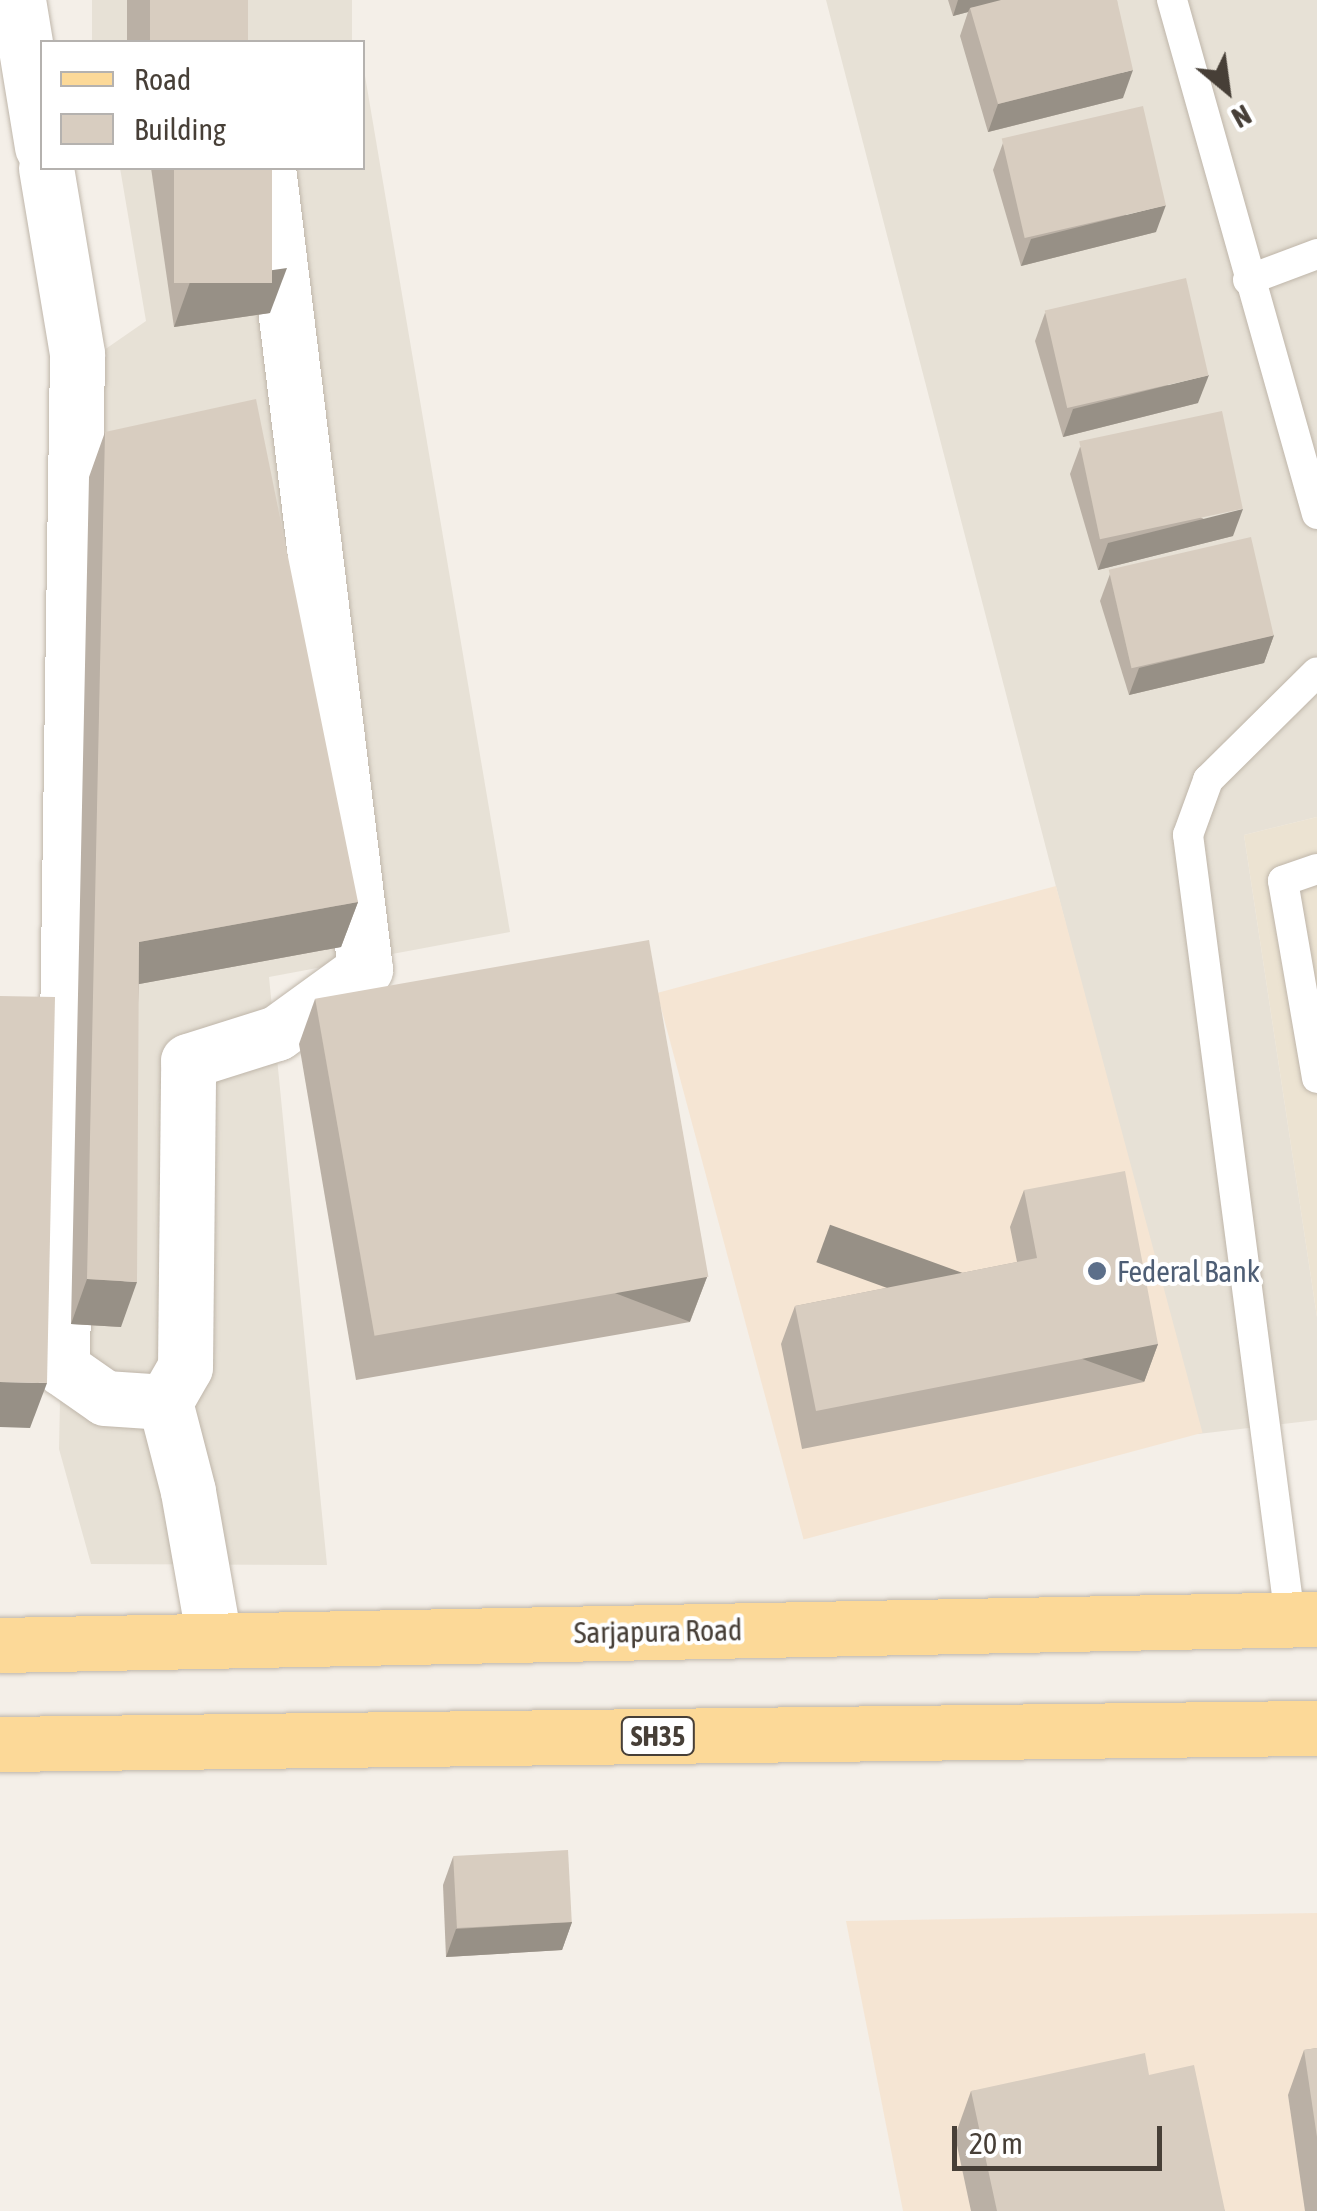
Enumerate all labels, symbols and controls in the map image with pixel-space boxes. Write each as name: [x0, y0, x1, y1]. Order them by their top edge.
legend: [40, 40, 365, 170]
north arrow: [1177, 40, 1277, 140]
text: Road: [134, 62, 191, 96]
text: N: [1227, 98, 1257, 134]
text: Building: [134, 112, 226, 146]
place label: Federal Bank: [1117, 1253, 1260, 1289]
marker: Federal Bank: [1086, 1260, 1108, 1282]
street label: Sarjapura Road: [573, 1612, 743, 1650]
road number: SH35: [620, 1713, 696, 1759]
scale bar: [957, 2106, 1167, 2168]
text: 20 m: [969, 2126, 1023, 2160]

